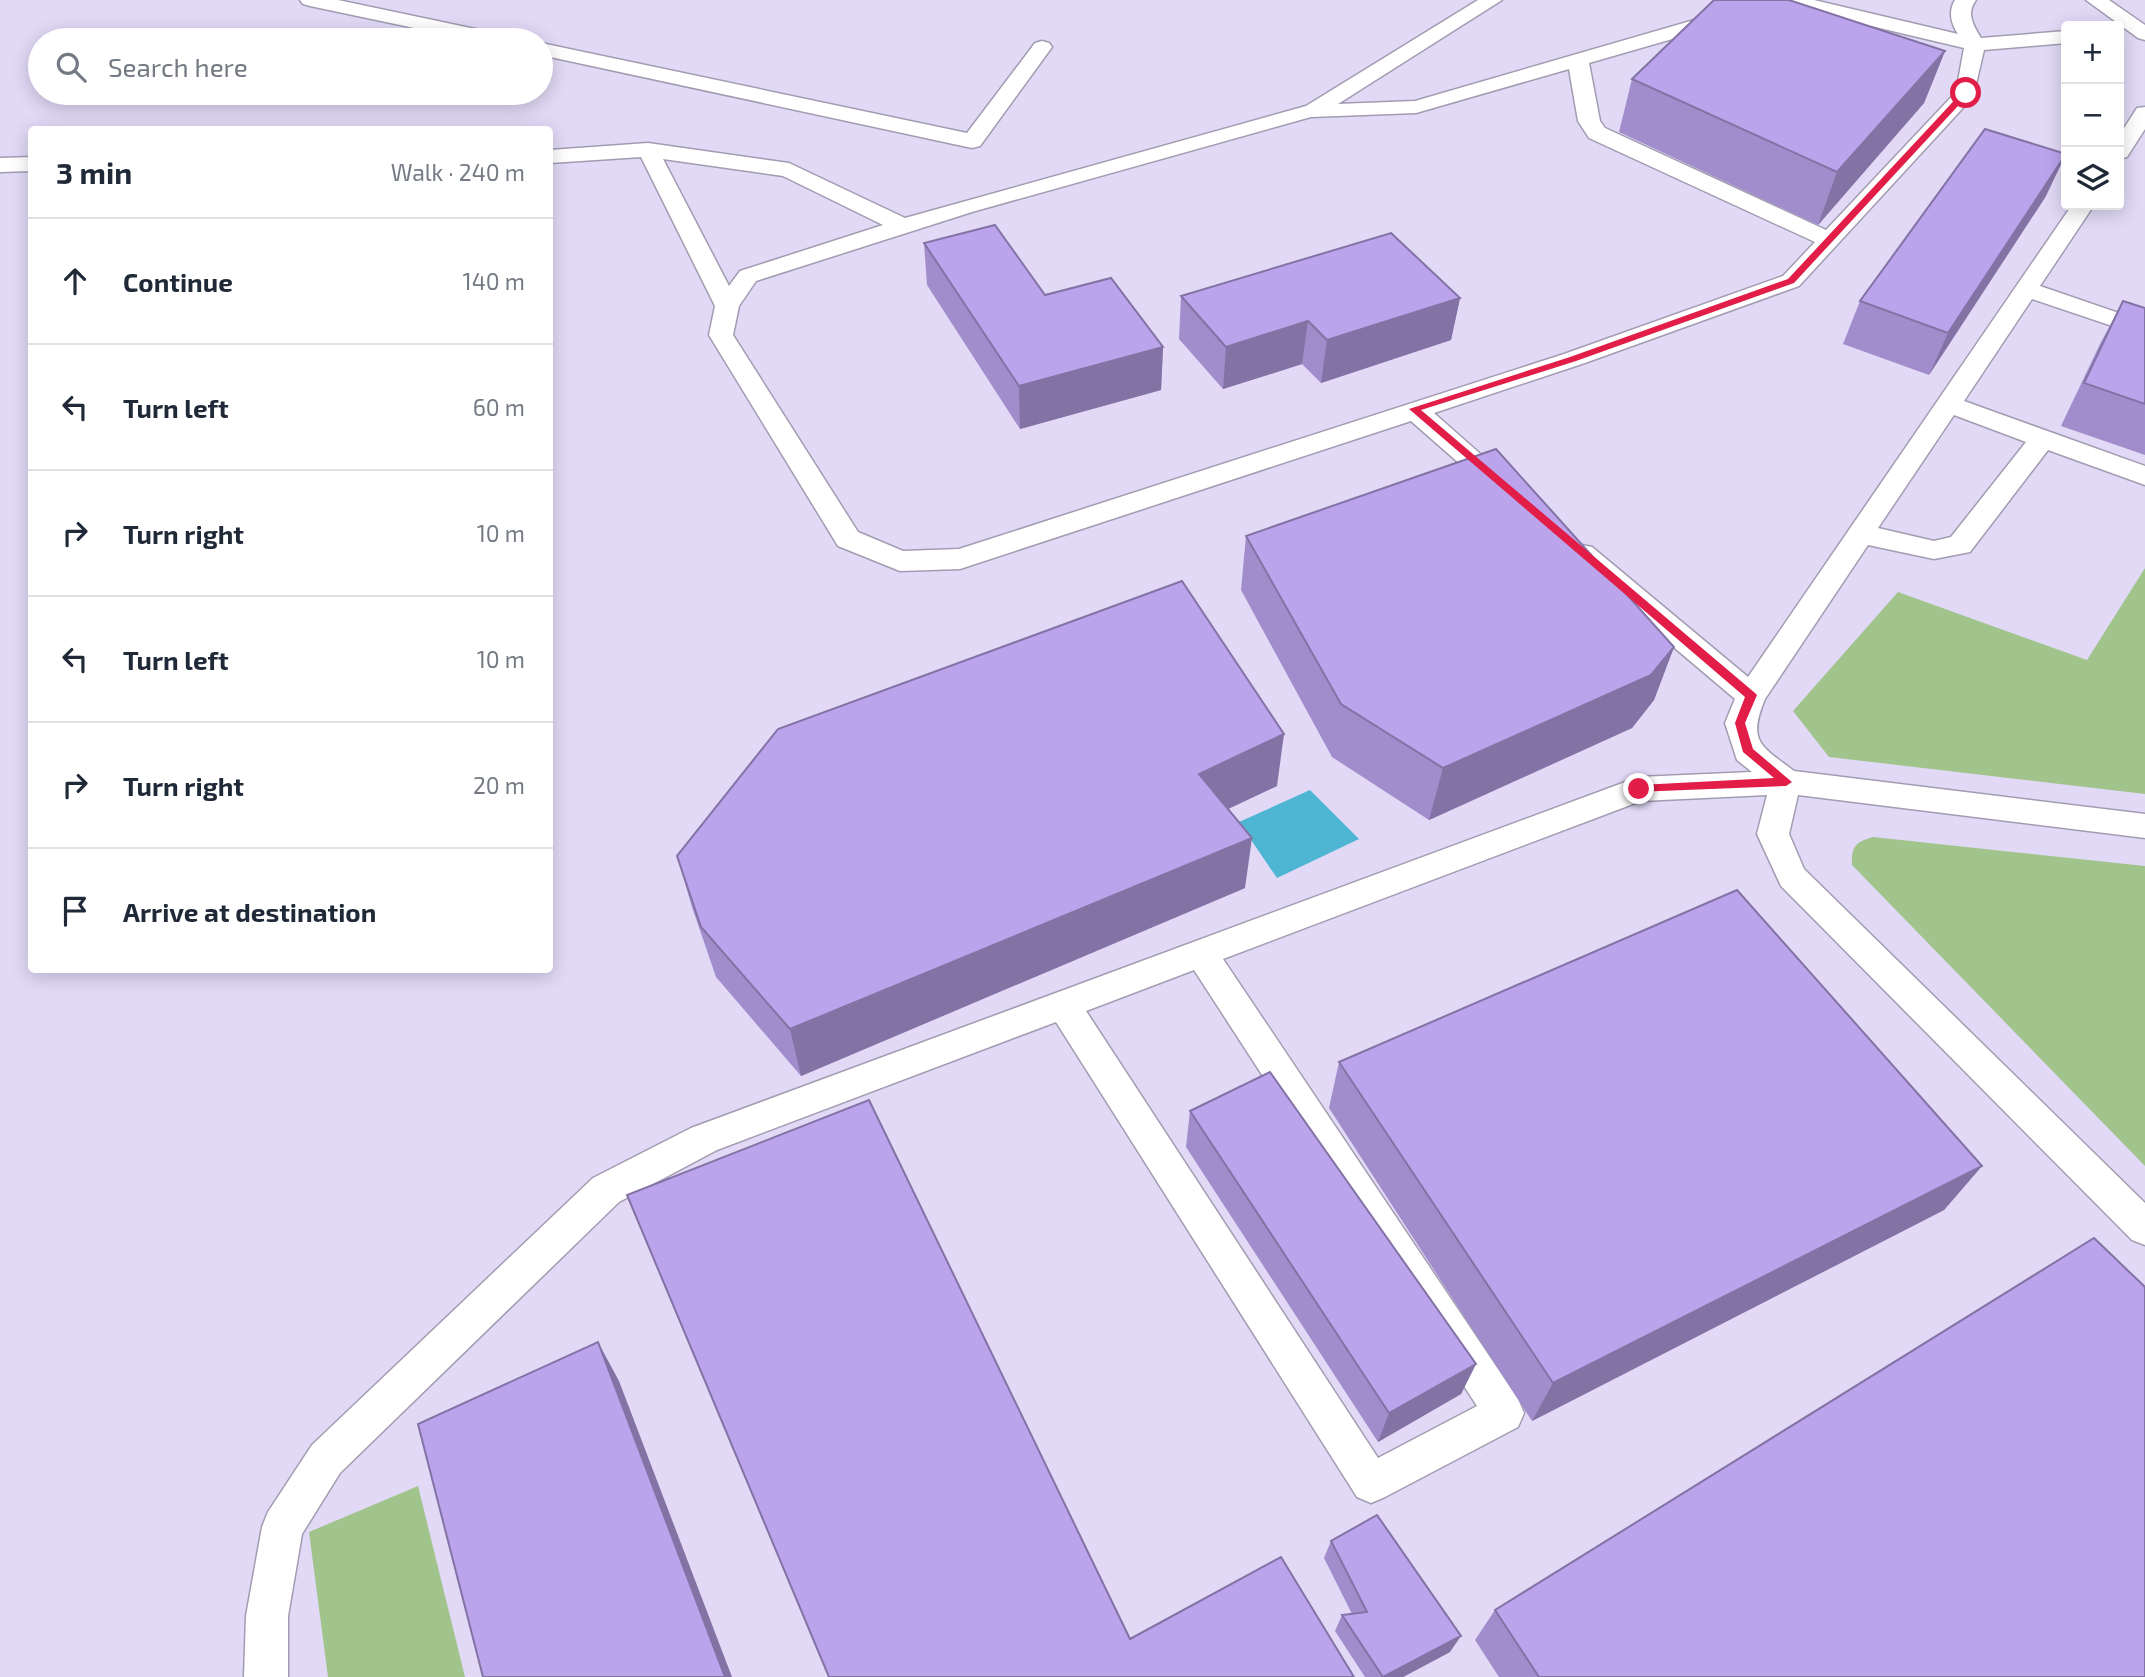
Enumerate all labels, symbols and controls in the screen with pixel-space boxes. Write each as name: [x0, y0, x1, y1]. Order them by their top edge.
map controls: [2061, 21, 2124, 210]
button: +: [2061, 21, 2124, 84]
search box: [28, 28, 553, 105]
icon: search: [52, 48, 90, 86]
text: Search here: [108, 51, 248, 82]
route start: [1950, 77, 1981, 108]
button: −: [2061, 84, 2124, 147]
button: layers: [2061, 147, 2124, 210]
text: 3 min: [56, 154, 132, 190]
text: Walk · 240 m: [391, 158, 525, 186]
icon: ahead: [56, 262, 94, 300]
text: Continue: [123, 266, 233, 297]
text: 140 m: [463, 267, 525, 295]
icon: left: [56, 388, 94, 426]
text: Turn left: [123, 392, 229, 423]
text: 60 m: [473, 393, 525, 421]
icon: right: [56, 514, 94, 552]
text: Turn right: [123, 518, 244, 549]
text: 10 m: [477, 519, 525, 547]
icon: left: [56, 640, 94, 678]
text: Turn left: [123, 644, 229, 675]
text: 10 m: [477, 645, 525, 673]
icon: right: [56, 766, 94, 804]
text: Turn right: [123, 770, 244, 801]
text: 20 m: [473, 771, 525, 799]
route end: [1623, 773, 1654, 804]
icon: arrive: [56, 892, 94, 930]
text: Arrive at destination: [123, 896, 376, 927]

